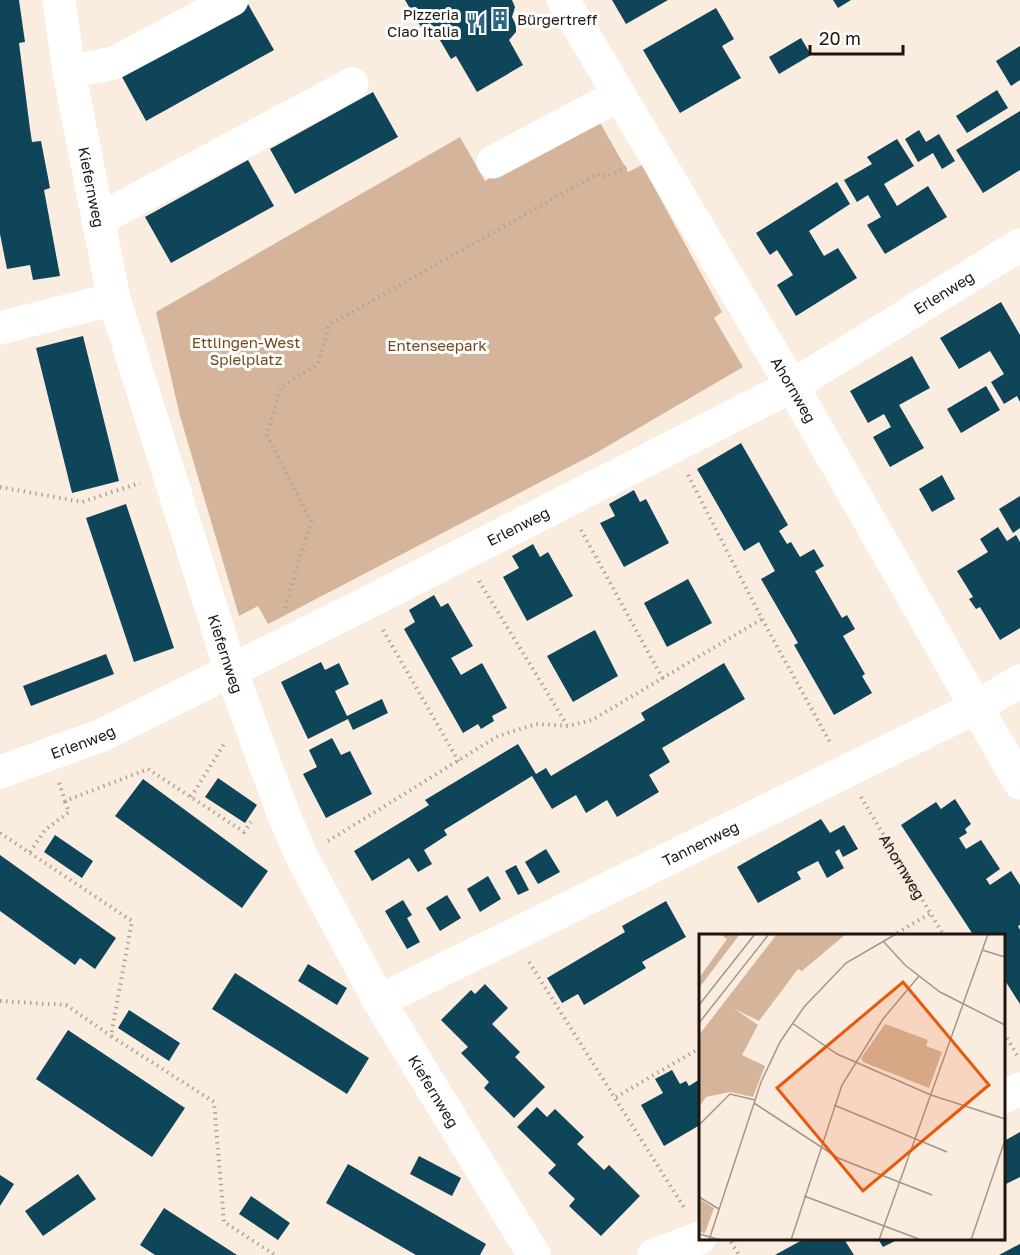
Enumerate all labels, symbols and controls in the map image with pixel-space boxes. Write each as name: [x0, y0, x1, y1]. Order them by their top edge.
place label: Pizzeria Ciao Italia: [387, 5, 459, 40]
building icon: Bürgertreff: [488, 7, 512, 31]
place label: Bürgertreff: [517, 10, 598, 28]
restaurant icon: Pizzeria Ciao Italia: [464, 11, 488, 35]
scale bar: [810, 18, 903, 56]
text: 20 m: [819, 27, 861, 49]
street label: Kiefernweg: [75, 145, 109, 229]
street label: Erlenweg: [910, 267, 977, 318]
park label: Ettlingen-West Spielplatz: [192, 333, 300, 368]
park label: Entenseepark: [387, 336, 487, 354]
street label: Ahornweg: [768, 354, 820, 426]
street label: Erlenweg: [484, 503, 552, 549]
street label: Kiefernweg: [205, 612, 247, 696]
street label: Erlenweg: [48, 721, 118, 762]
street label: Tannenweg: [659, 817, 741, 869]
street label: Ahornweg: [876, 831, 929, 903]
inset map: [699, 934, 1005, 1240]
street label: Kiefernweg: [405, 1051, 463, 1131]

